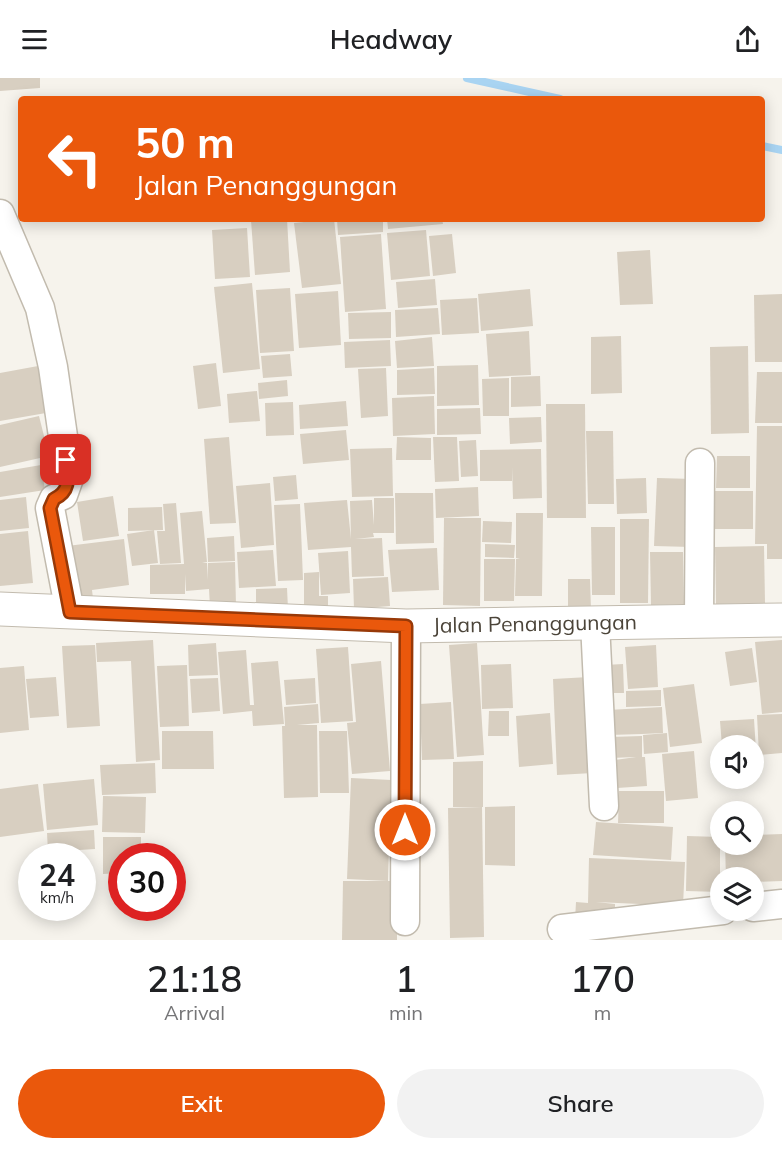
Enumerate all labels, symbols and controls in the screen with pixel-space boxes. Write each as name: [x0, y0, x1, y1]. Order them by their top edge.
text: Headway: [330, 22, 452, 56]
icon: menu: [18, 23, 51, 56]
icon: share: [731, 23, 764, 56]
text: 50 m: [135, 116, 235, 169]
icon: left: [36, 120, 114, 198]
text: Jalan Penanggungan: [135, 168, 397, 202]
pin: [40, 434, 91, 485]
icon: arrive: [49, 443, 82, 476]
street label: Jalan Penanggungan: [433, 608, 637, 638]
map controls: [710, 735, 764, 921]
button: sound: [710, 735, 764, 789]
position arrow: [373, 798, 437, 862]
button: search: [710, 801, 764, 855]
speed limit sign: 30: [108, 843, 186, 921]
text: 24: [39, 856, 75, 894]
button: layers: [710, 867, 764, 921]
text: km/h: [40, 888, 74, 907]
text: 21:18: [147, 956, 242, 1001]
text: 1: [395, 956, 417, 1001]
text: 170: [570, 956, 635, 1001]
text: Arrival: [164, 1000, 225, 1025]
text: min: [389, 1000, 423, 1025]
text: m: [594, 1000, 611, 1025]
button: Exit: [18, 1069, 385, 1138]
button: Share: [397, 1069, 764, 1138]

